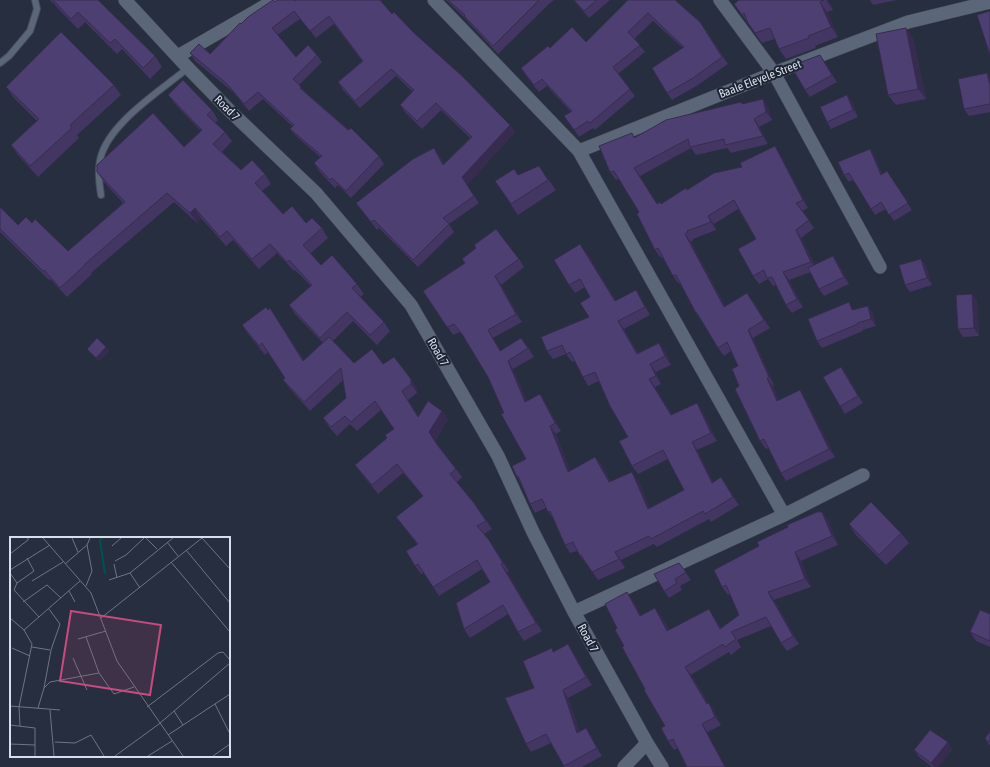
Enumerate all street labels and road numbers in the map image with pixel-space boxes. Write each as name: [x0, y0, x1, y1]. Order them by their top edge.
street label: Baale Eleyele Street: [717, 57, 804, 101]
street label: Road 7: [211, 92, 243, 124]
street label: Road 7: [424, 335, 452, 369]
street label: Road 7: [575, 621, 602, 655]

